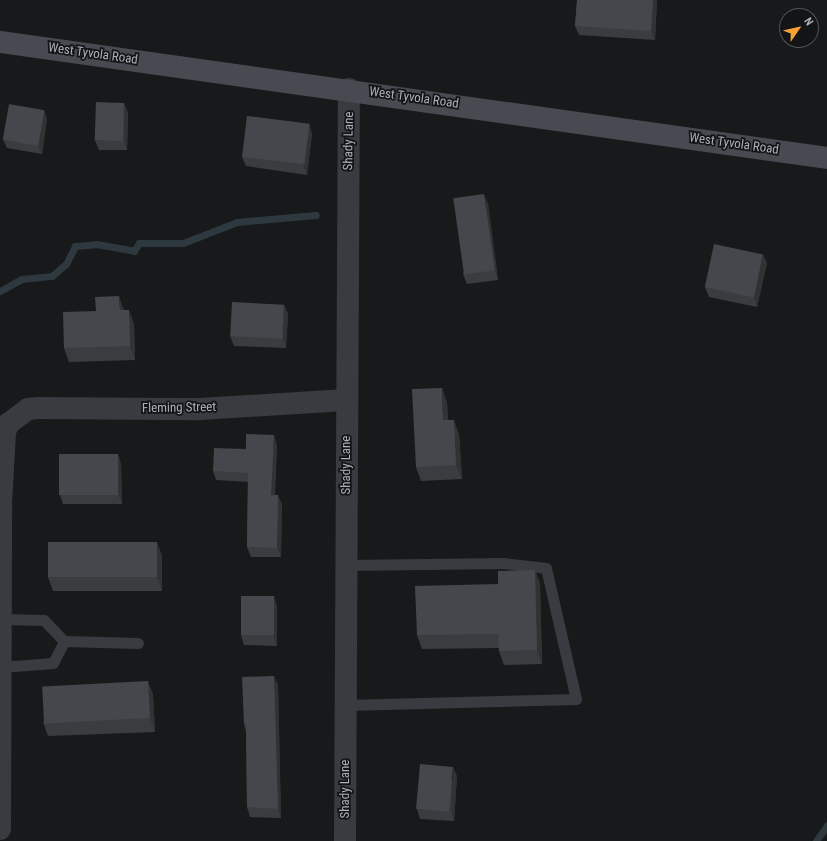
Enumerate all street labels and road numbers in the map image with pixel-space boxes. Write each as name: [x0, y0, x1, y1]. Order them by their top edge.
street label: West Tyvola Road: [47, 40, 139, 68]
street label: West Tyvola Road: [368, 84, 460, 112]
street label: Shady Lane: [341, 111, 357, 171]
street label: West Tyvola Road: [688, 130, 780, 158]
street label: Fleming Street: [142, 400, 216, 416]
street label: Shady Lane: [338, 436, 354, 494]
street label: Shady Lane: [337, 760, 353, 818]

